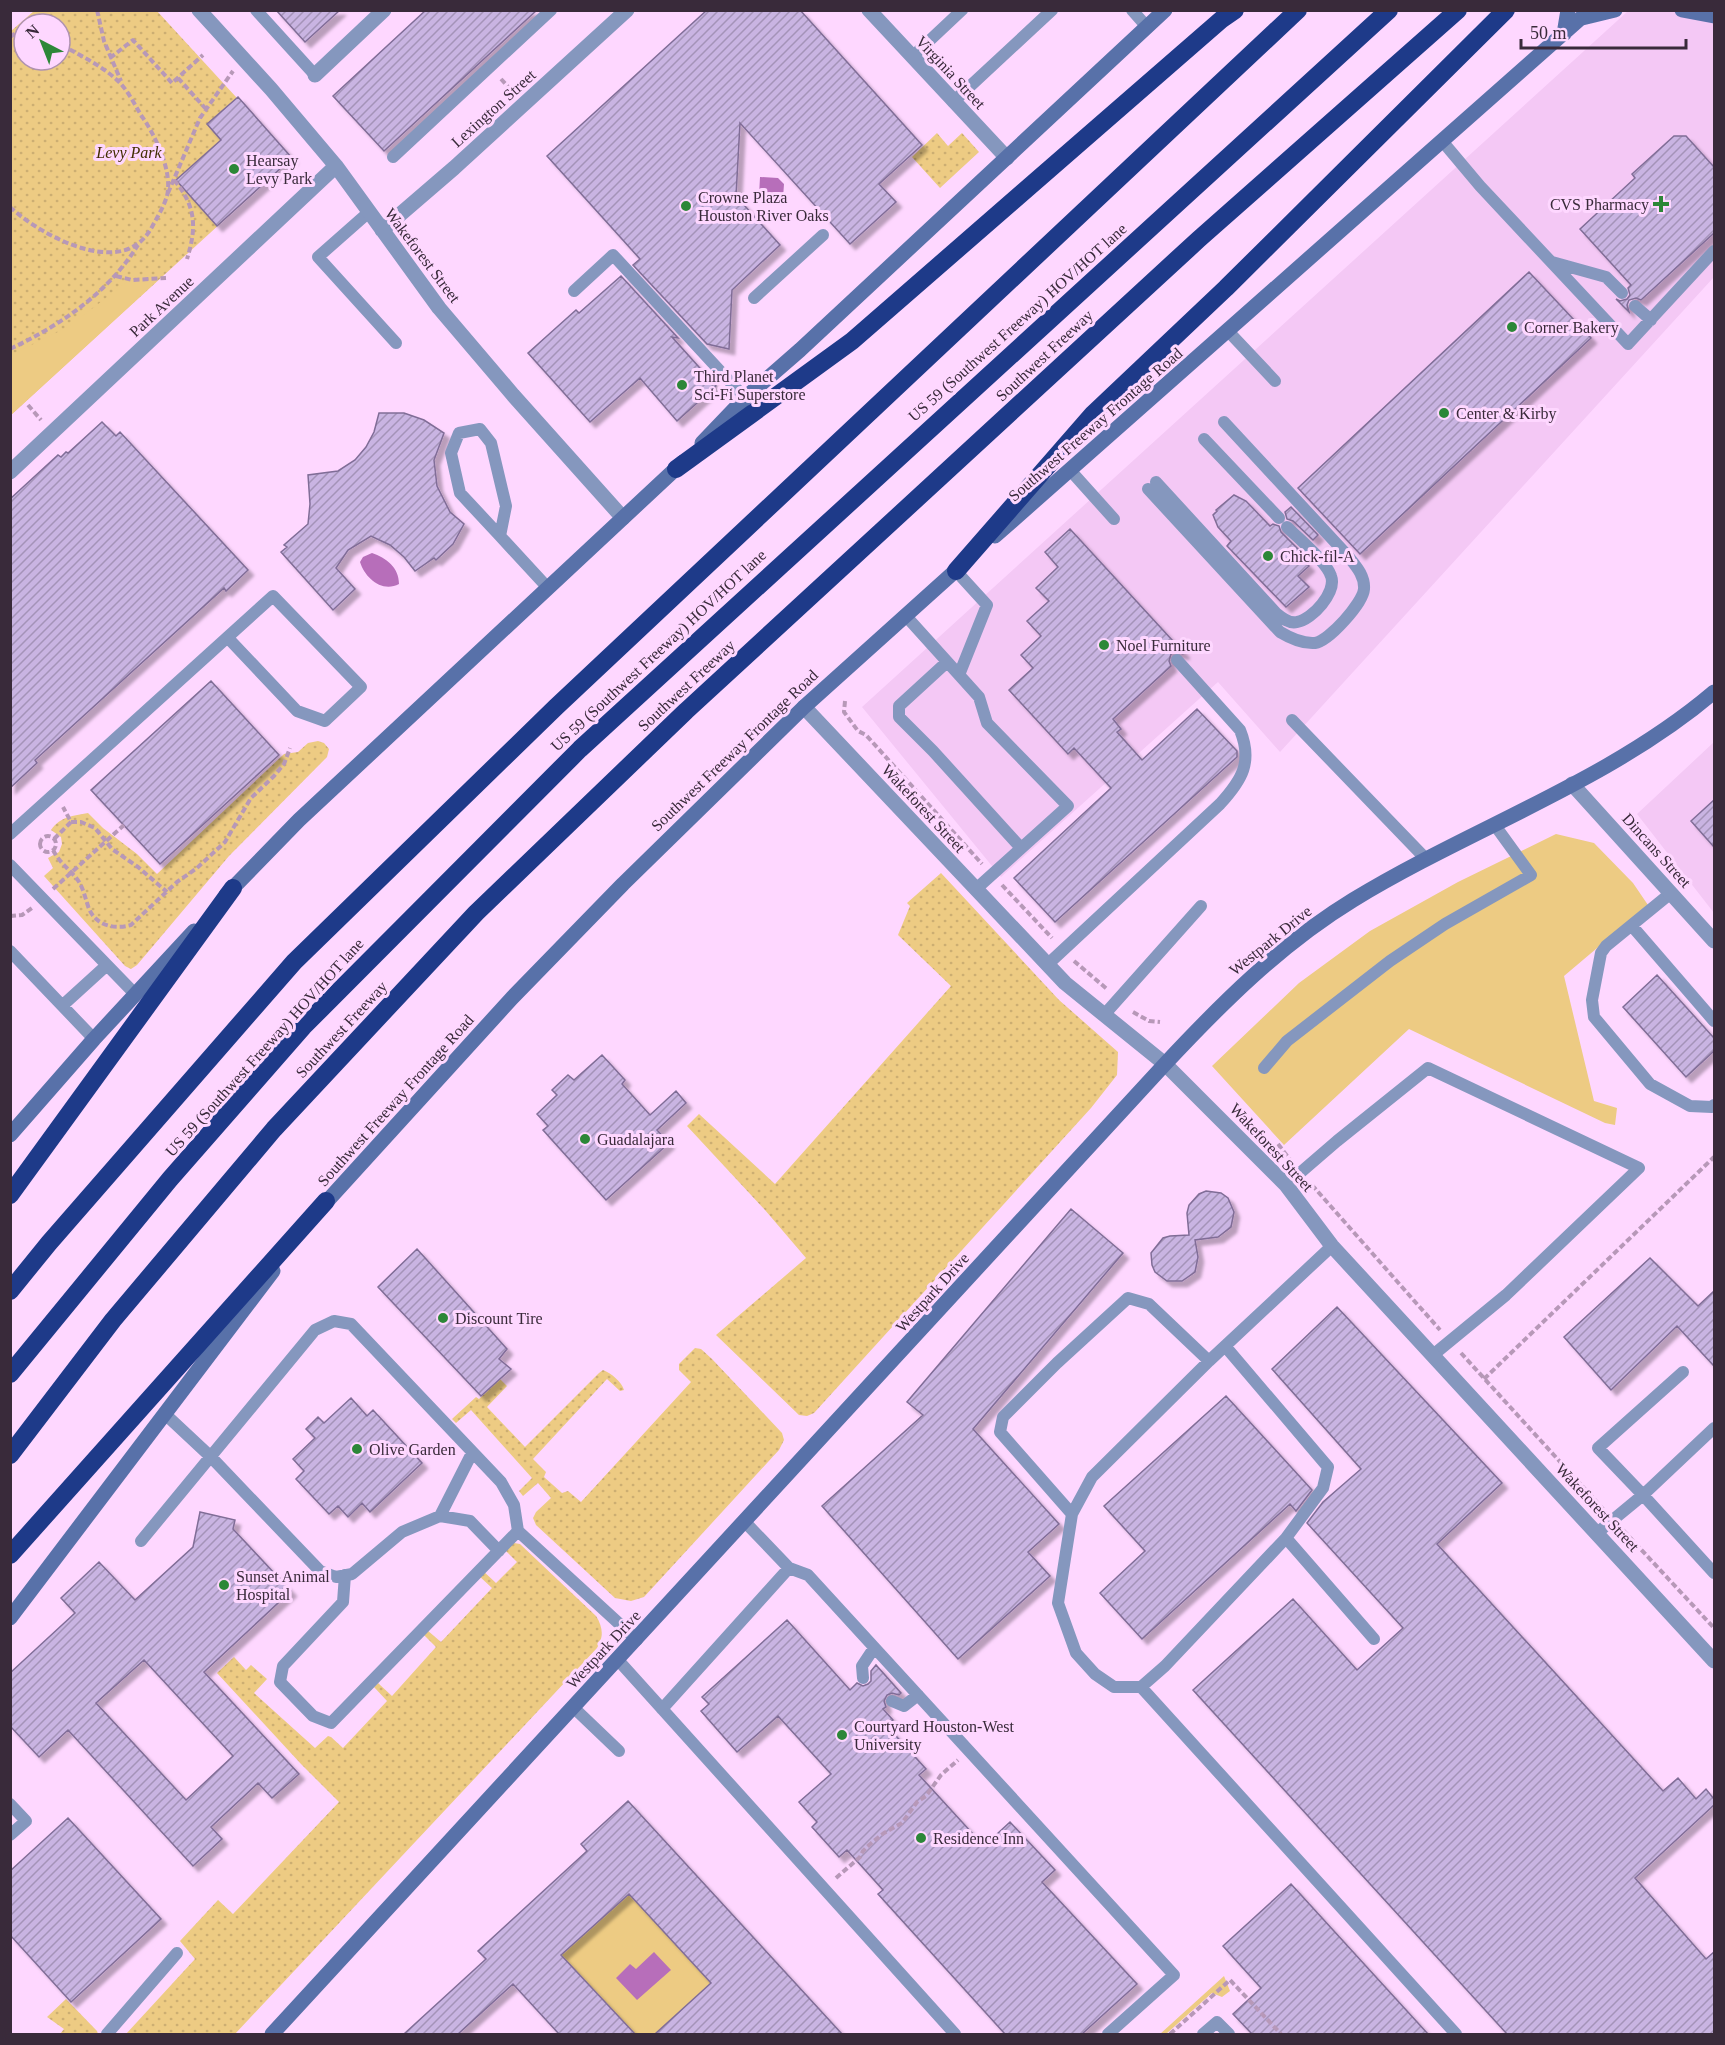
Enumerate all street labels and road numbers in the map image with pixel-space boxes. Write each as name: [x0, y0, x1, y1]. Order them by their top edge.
street label: Virginia Street: [912, 32, 989, 113]
street label: Lexington Street: [448, 66, 540, 151]
street label: Wakeforest Street: [382, 205, 464, 306]
street label: US 59 (Southwest Freeway) HOV/HOT lane: [904, 219, 1130, 425]
street label: Park Avenue: [126, 273, 197, 340]
street label: Southwest Freeway: [991, 305, 1097, 405]
street label: Southwest Freeway Frontage Road: [1005, 344, 1186, 505]
street label: US 59 (Southwest Freeway) HOV/HOT lane: [546, 545, 770, 755]
street label: Southwest Freeway: [633, 635, 739, 735]
street label: Southwest Freeway Frontage Road: [648, 666, 822, 835]
street label: Wakeforest Street: [879, 761, 969, 856]
street label: Dincans Street: [1619, 810, 1695, 891]
street label: Westpark Drive: [1226, 902, 1315, 979]
street label: US 59 (Southwest Freeway) HOV/HOT lane: [162, 935, 368, 1160]
street label: Southwest Freeway: [292, 978, 391, 1082]
street label: Southwest Freeway Frontage Road: [314, 1011, 478, 1190]
street label: Wakeforest Street: [1227, 1100, 1317, 1195]
street label: Westpark Drive: [892, 1249, 973, 1336]
street label: Wakeforest Street: [1553, 1460, 1643, 1555]
street label: Westpark Drive: [563, 1607, 645, 1693]

